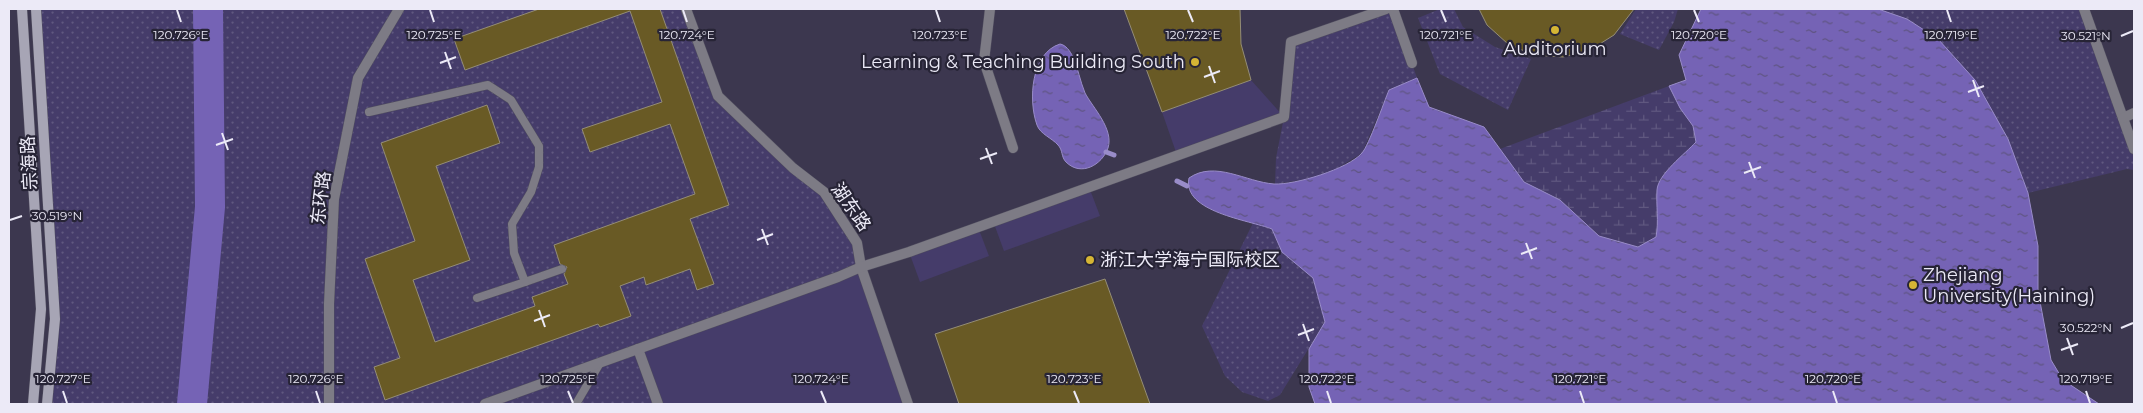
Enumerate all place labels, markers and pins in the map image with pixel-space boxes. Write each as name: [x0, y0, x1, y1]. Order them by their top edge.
marker: Auditorium: [1549, 24, 1561, 36]
place label: Auditorium: [1503, 38, 1607, 60]
place label: Learning & Teaching Building South: [861, 51, 1185, 73]
marker: Learning & Teaching Building South: [1189, 56, 1201, 68]
place label: 浙江大学海宁国际校区: [1100, 249, 1280, 271]
marker: 浙江大学海宁国际校区: [1084, 254, 1096, 266]
place label: Zhejiang University(Haining): [1923, 264, 2095, 307]
marker: Zhejiang University(Haining): [1907, 279, 1919, 291]

